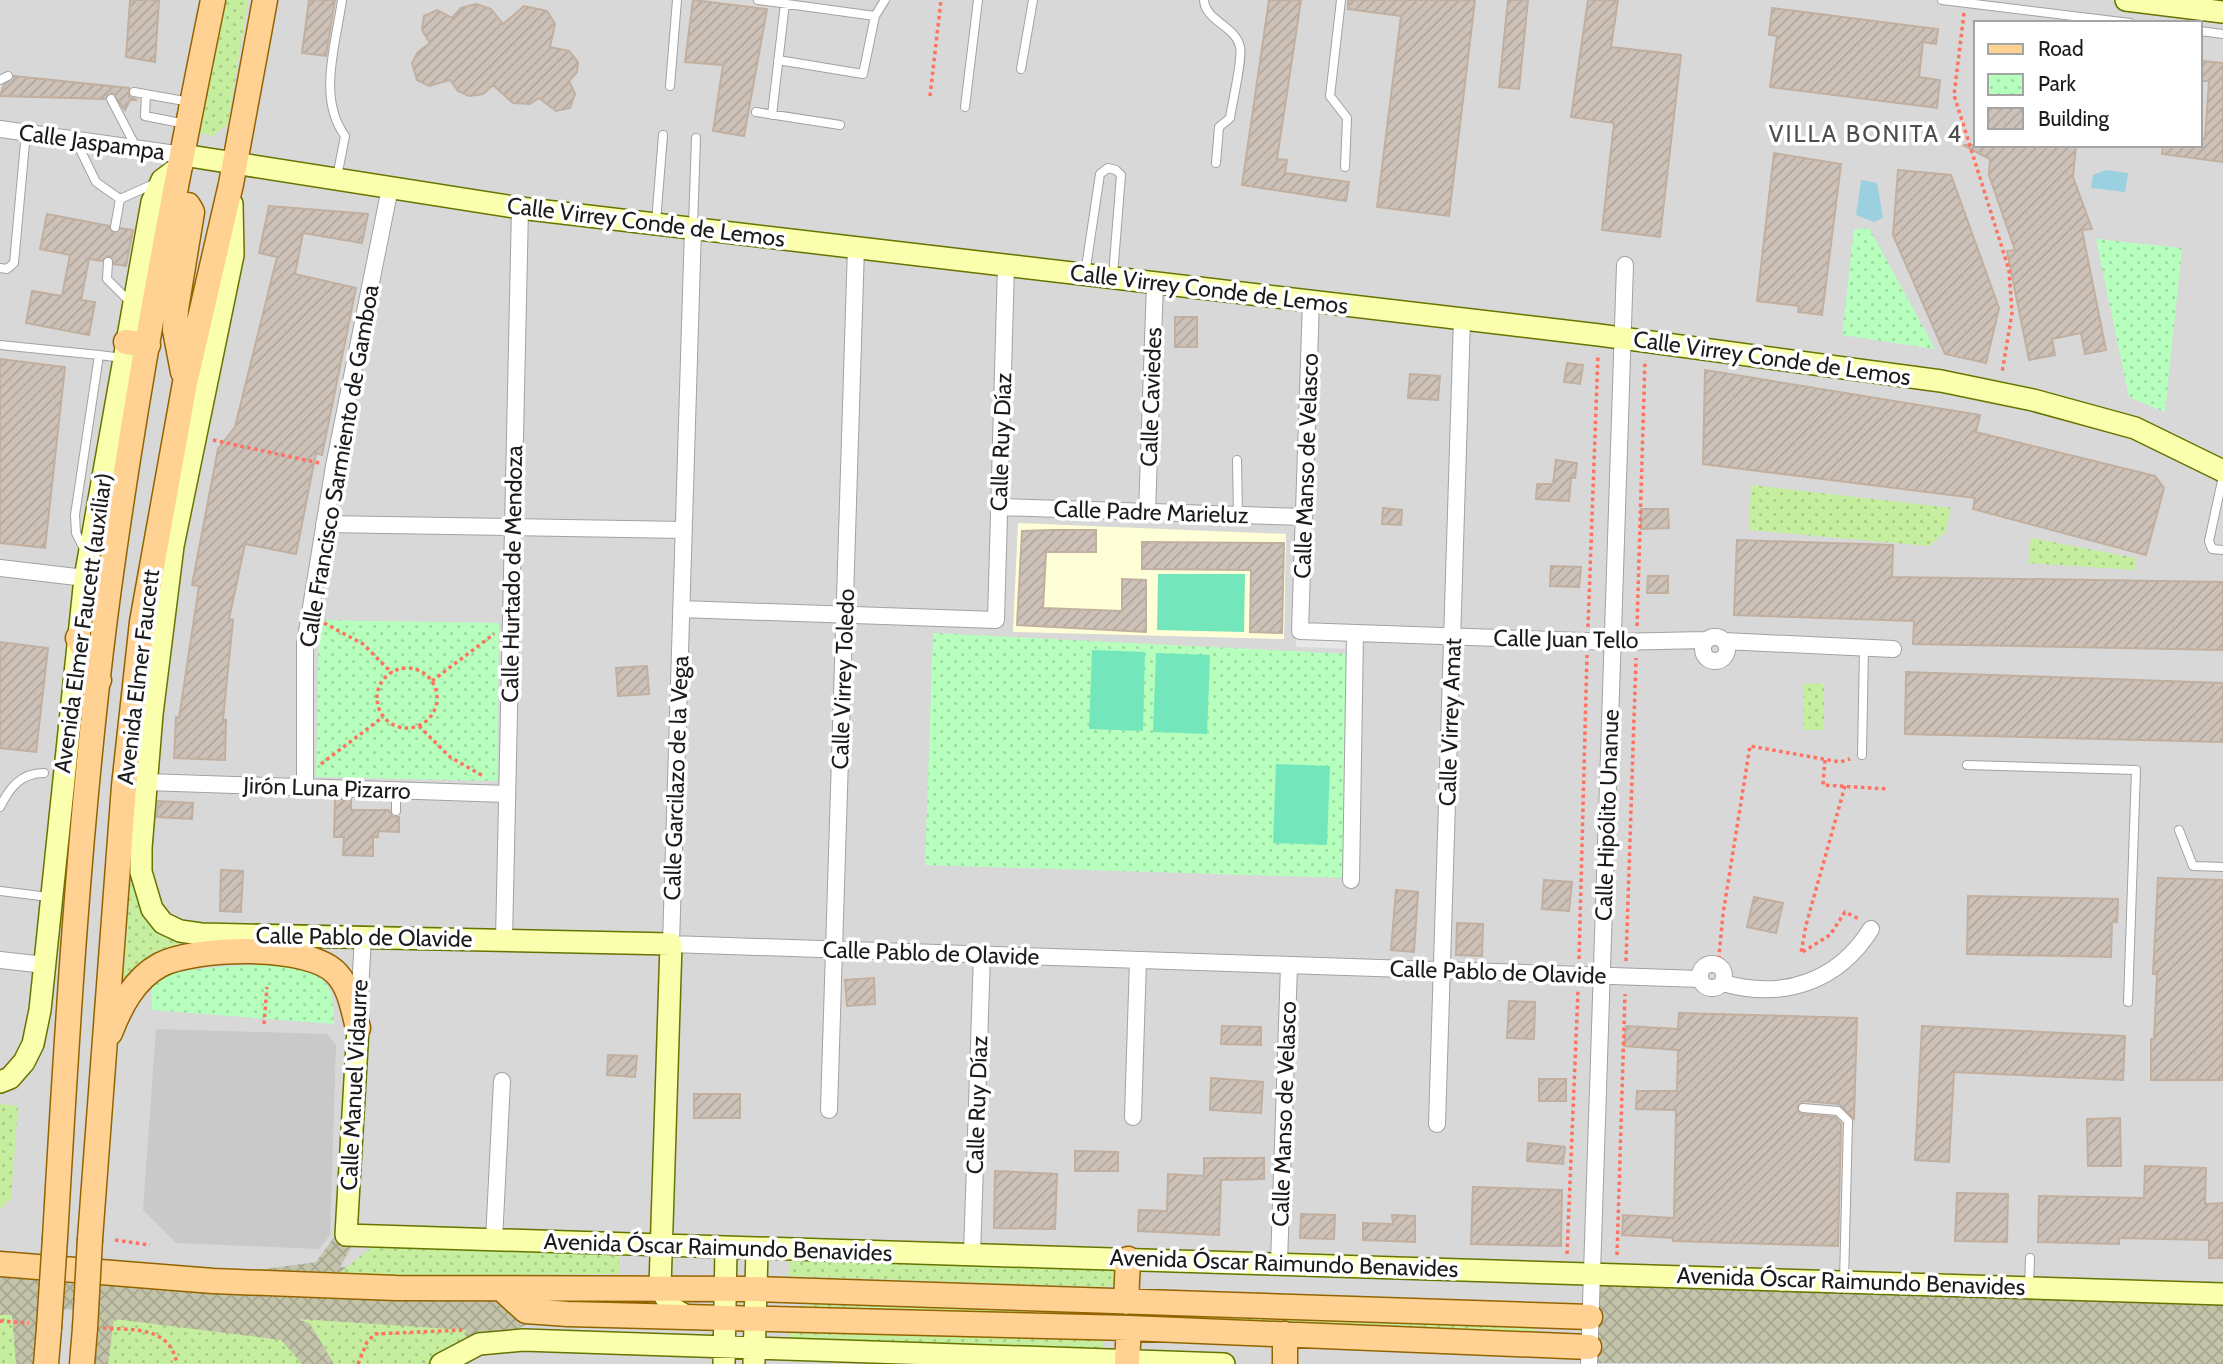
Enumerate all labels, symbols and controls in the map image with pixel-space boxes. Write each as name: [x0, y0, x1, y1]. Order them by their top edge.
legend: [1974, 21, 2202, 147]
text: Road: [2038, 36, 2084, 61]
text: Park: [2038, 71, 2076, 96]
text: Building: [2038, 106, 2110, 131]
street label: Calle Jaspampa: [17, 118, 167, 166]
district label: VILLA BONITA 4: [1769, 119, 1963, 148]
street label: Calle Virrey Conde de Lemos: [505, 191, 787, 253]
street label: Calle Virrey Conde de Lemos: [1068, 258, 1350, 320]
street label: Calle Francisco Sarmiento de Gamboa: [293, 283, 385, 649]
street label: Calle Virrey Conde de Lemos: [1632, 325, 1912, 391]
street label: Calle Caviedes: [1135, 327, 1167, 467]
street label: Calle Manso de Velasco: [1288, 353, 1324, 579]
street label: Calle Ruy Díaz: [985, 372, 1017, 512]
street label: Calle Hurtado de Mendoza: [496, 445, 528, 703]
street label: Avenida Elmer Faucett (auxiliar): [48, 471, 118, 775]
street label: Calle Padre Marieluz: [1053, 495, 1249, 529]
street label: Avenida Elmer Faucett: [111, 567, 165, 786]
street label: Calle Virrey Toledo: [826, 588, 860, 770]
street label: Calle Juan Tello: [1493, 624, 1639, 654]
street label: Calle Virrey Amat: [1433, 637, 1467, 807]
street label: Calle Garcilazo de la Vega: [658, 655, 694, 901]
street label: Calle Hipólito Unanue: [1589, 708, 1625, 921]
street label: Jirón Luna Pizarro: [242, 771, 411, 805]
street label: Calle Pablo de Olavide: [255, 921, 473, 953]
street label: Calle Pablo de Olavide: [822, 935, 1040, 971]
street label: Calle Pablo de Olavide: [1389, 954, 1607, 990]
street label: Calle Manuel Vidaurre: [334, 978, 374, 1191]
street label: Calle Manso de Velasco: [1266, 1001, 1302, 1227]
street label: Calle Ruy Díaz: [961, 1035, 993, 1175]
street label: Avenida Óscar Raimundo Benavides: [543, 1227, 893, 1267]
street label: Avenida Óscar Raimundo Benavides: [1109, 1243, 1459, 1283]
street label: Avenida Óscar Raimundo Benavides: [1676, 1261, 2026, 1301]

